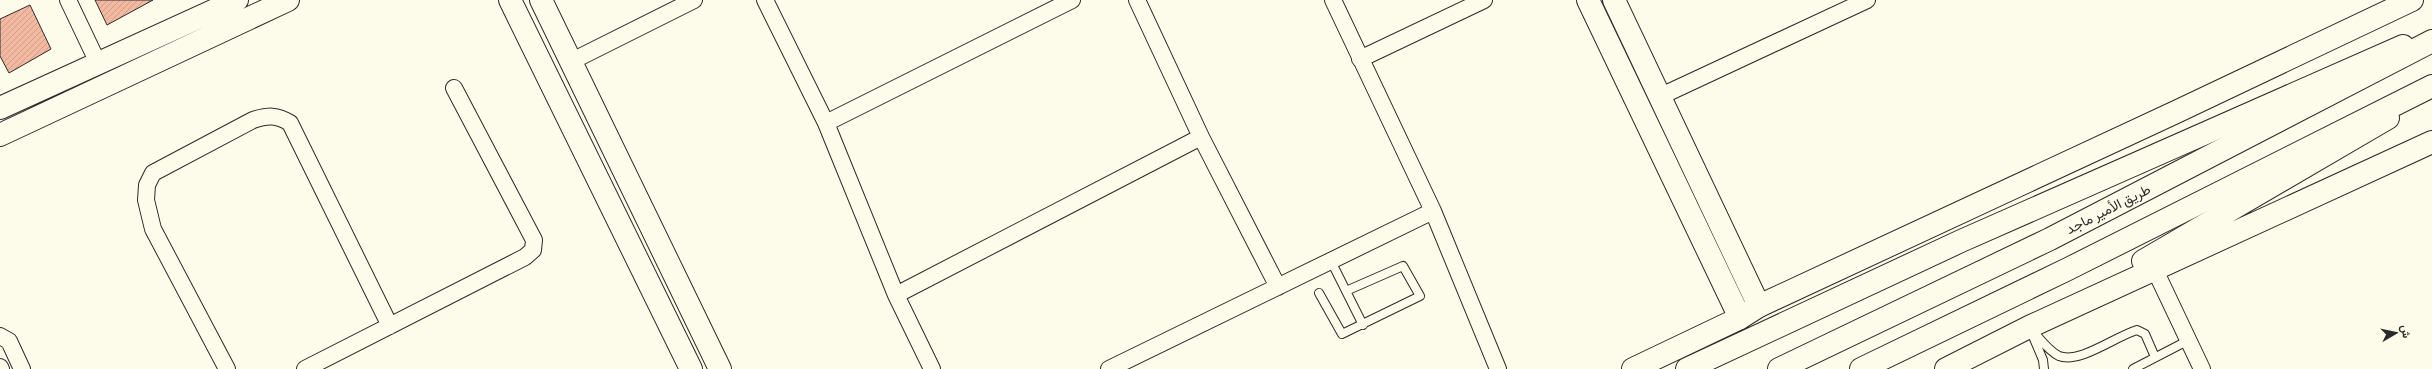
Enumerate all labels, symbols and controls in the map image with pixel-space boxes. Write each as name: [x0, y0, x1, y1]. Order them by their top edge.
street label: طريق الأمير ماجد: [2063, 180, 2153, 238]
north arrow: [2376, 313, 2416, 353]
text: ش: [2398, 324, 2414, 339]

